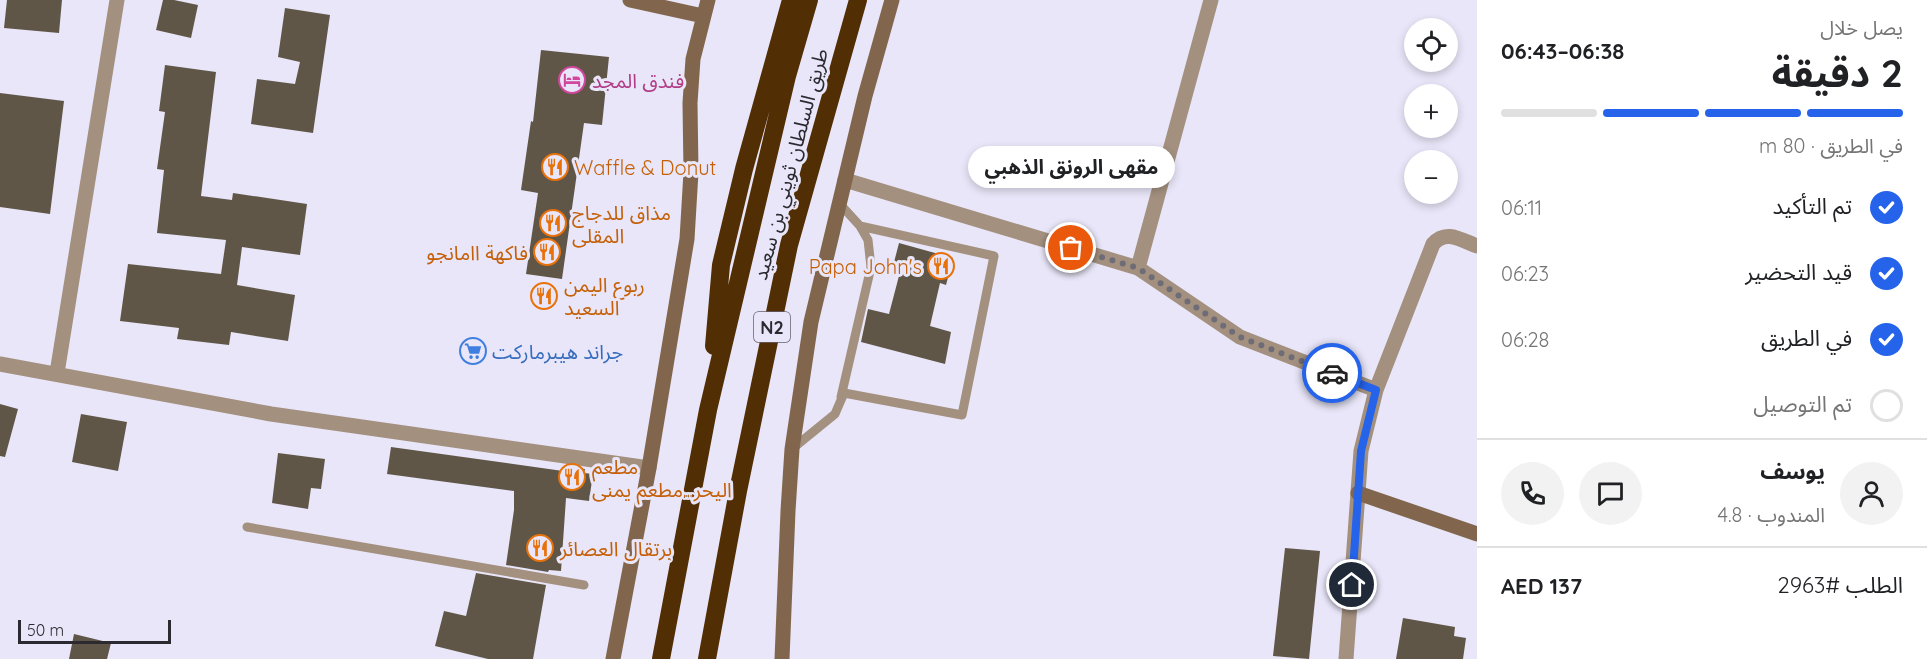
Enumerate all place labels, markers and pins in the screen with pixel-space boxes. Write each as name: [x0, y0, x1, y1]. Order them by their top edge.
hotel icon: فندق المجد: [557, 65, 587, 95]
place label: فندق المجد: [592, 68, 684, 93]
callout: مقهى الرونق الذهبي: [968, 146, 1174, 188]
restaurant icon: Waffle & Donut: [540, 152, 570, 182]
place label: Waffle & Donut: [574, 155, 717, 180]
place label: مذاق للدجاج المقلى: [572, 200, 671, 248]
restaurant icon: مذاق للدجاج المقلى: [538, 208, 568, 238]
pin: [1045, 222, 1096, 273]
restaurant icon: فاكه‍ة اامانجو: [532, 237, 562, 267]
place label: فاكه‍ة اامانجو: [426, 240, 528, 265]
restaurant icon: Papa John's: [926, 251, 956, 281]
place label: Papa John's: [809, 254, 922, 279]
place label: ربوع اليمن السعيد: [564, 272, 645, 320]
restaurant icon: ربوع اليمن السعيد: [529, 281, 559, 311]
supermarket icon: جراند ه‍يبرماركت: [458, 336, 488, 366]
place label: جراند ه‍يبرماركت: [492, 339, 623, 364]
place label: مطعم اليحر...مطعم يمنى: [592, 454, 732, 505]
restaurant icon: مطعم اليحر...مطعم يمنى: [557, 462, 587, 492]
restaurant icon: برتقال العصاىٔر: [525, 533, 555, 563]
place label: برتقال العصاىٔر: [559, 536, 672, 561]
pin: [1326, 559, 1377, 610]

